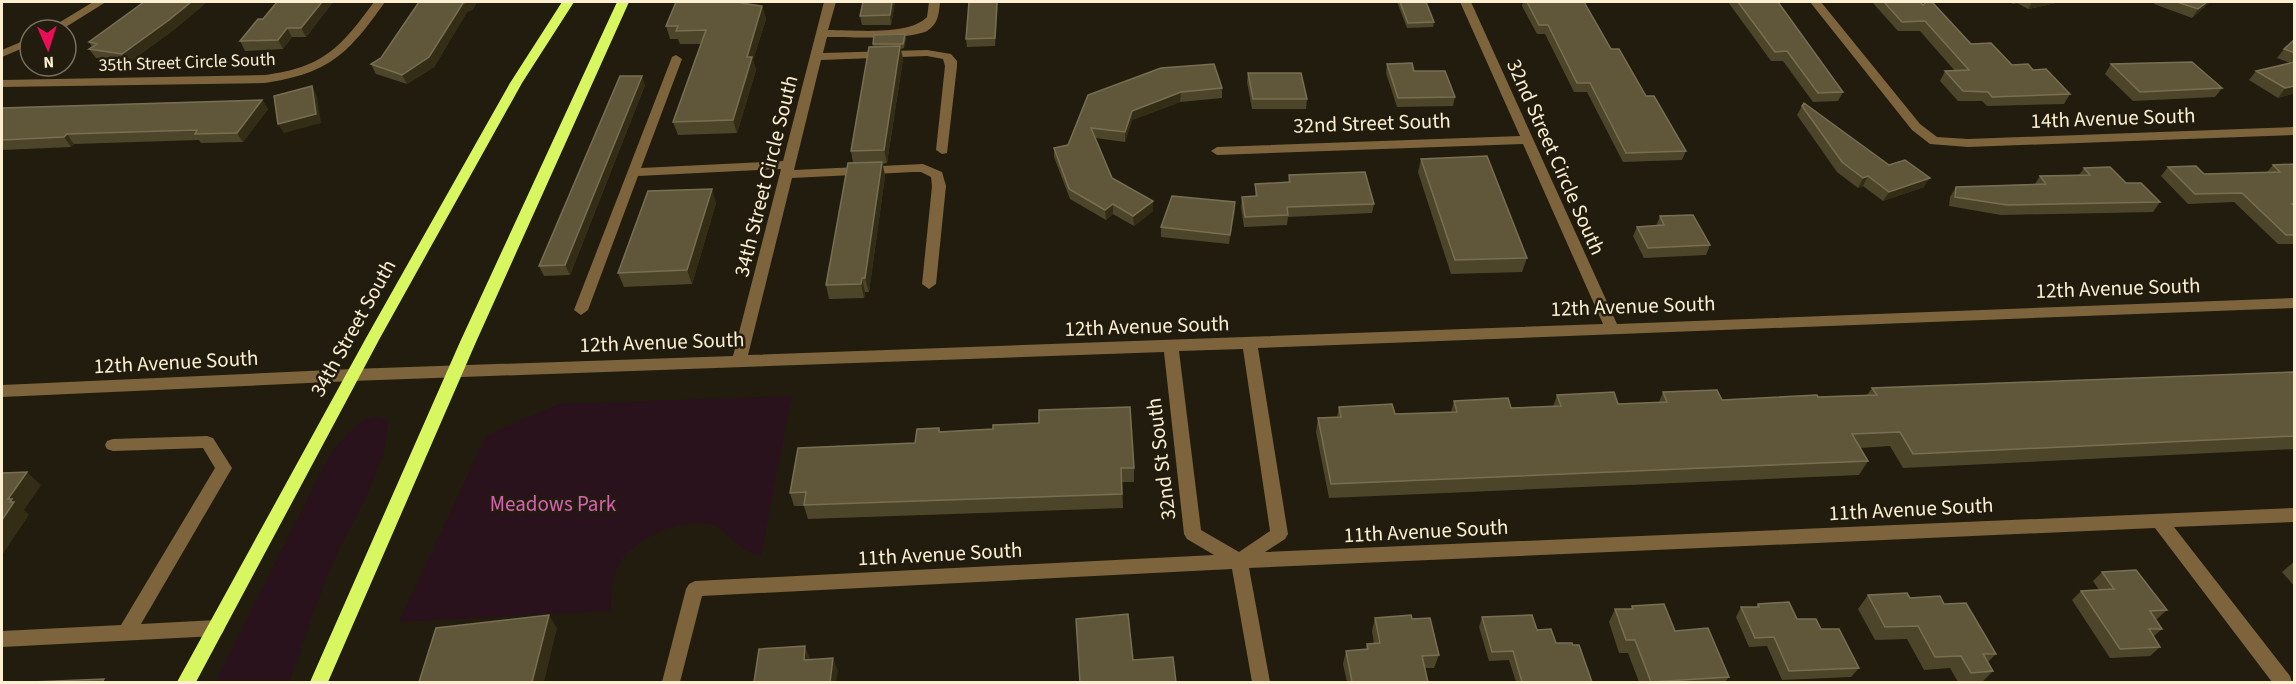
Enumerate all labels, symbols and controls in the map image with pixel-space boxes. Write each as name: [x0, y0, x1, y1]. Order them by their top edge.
north arrow: [18, 18, 78, 78]
street label: 35th Street Circle South: [98, 47, 276, 78]
text: N: [43, 51, 55, 73]
street label: 32nd Street Circle South: [1499, 54, 1613, 260]
street label: 34th Street Circle South: [726, 72, 806, 280]
street label: 14th Avenue South: [2030, 100, 2196, 136]
street label: 32nd Street South: [1293, 105, 1451, 141]
street label: 34th Street South: [303, 254, 403, 402]
street label: 12th Avenue South: [2035, 270, 2201, 306]
street label: 12th Avenue South: [1550, 288, 1716, 324]
street label: 12th Avenue South: [1064, 308, 1230, 344]
street label: 12th Avenue South: [579, 324, 745, 360]
street label: 12th Avenue South: [93, 343, 259, 381]
street label: 32nd St South: [1139, 396, 1183, 522]
park label: Meadows Park: [490, 489, 617, 519]
street label: 11th Avenue South: [1828, 490, 1994, 528]
street label: 11th Avenue South: [1343, 512, 1509, 550]
street label: 11th Avenue South: [857, 535, 1023, 573]

